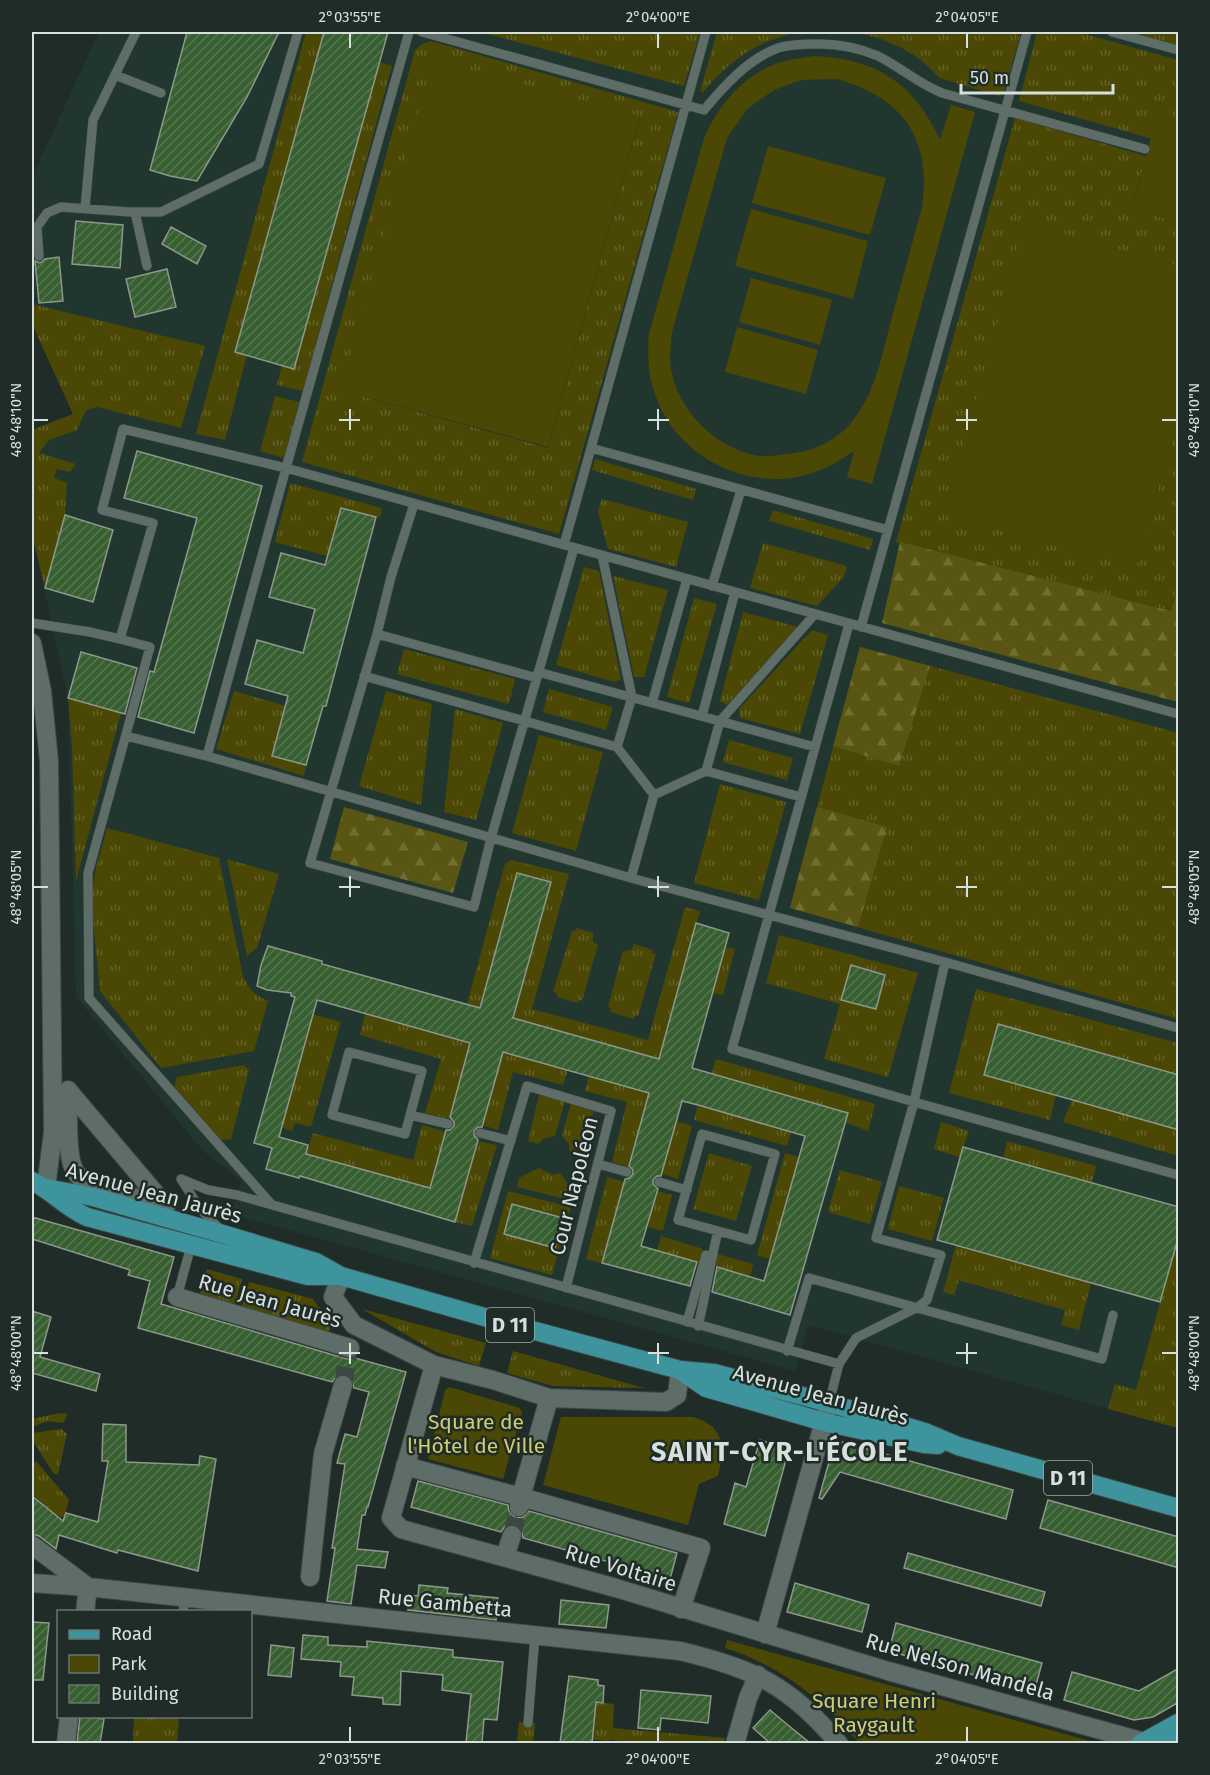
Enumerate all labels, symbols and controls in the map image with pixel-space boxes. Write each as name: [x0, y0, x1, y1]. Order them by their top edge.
text: 2°03'55"E: [319, 8, 381, 26]
text: 2°04'00"E: [626, 8, 690, 26]
text: 2°04'05"E: [935, 8, 999, 26]
scale bar: [961, 57, 1112, 95]
text: 50 m: [970, 67, 1009, 89]
text: 48°48'10"N: [7, 383, 25, 457]
text: 48°48'10"N: [1185, 383, 1203, 457]
text: 48°48'05"N: [7, 850, 25, 924]
text: 48°48'05"N: [1185, 850, 1203, 924]
street label: Cour Napoléon: [544, 1114, 604, 1258]
street label: Avenue Jean Jaurès: [63, 1157, 245, 1229]
street label: Rue Jean Jaurès: [195, 1268, 345, 1334]
road number: D 11: [486, 1308, 534, 1342]
text: 48°48'00"N: [7, 1315, 25, 1391]
text: 48°48'00"N: [1185, 1315, 1203, 1391]
street label: Avenue Jean Jaurès: [730, 1359, 912, 1431]
park label: Square de l'Hôtel de Ville: [407, 1409, 545, 1459]
district label: SAINT-CYR-L'ÉCOLE: [651, 1434, 909, 1468]
road number: D 11: [1044, 1461, 1092, 1495]
street label: Rue Voltaire: [562, 1539, 680, 1597]
street label: Rue Gambetta: [377, 1583, 513, 1623]
legend: [57, 1610, 252, 1718]
text: Road: [111, 1623, 153, 1645]
street label: Rue Nelson Mandela: [863, 1628, 1057, 1706]
text: Park: [111, 1653, 147, 1675]
text: Building: [111, 1683, 179, 1705]
park label: Square Henri Raygault: [812, 1688, 936, 1738]
text: 2°03'55"E: [319, 1750, 381, 1768]
text: 2°04'00"E: [626, 1750, 690, 1768]
text: 2°04'05"E: [935, 1750, 999, 1768]

